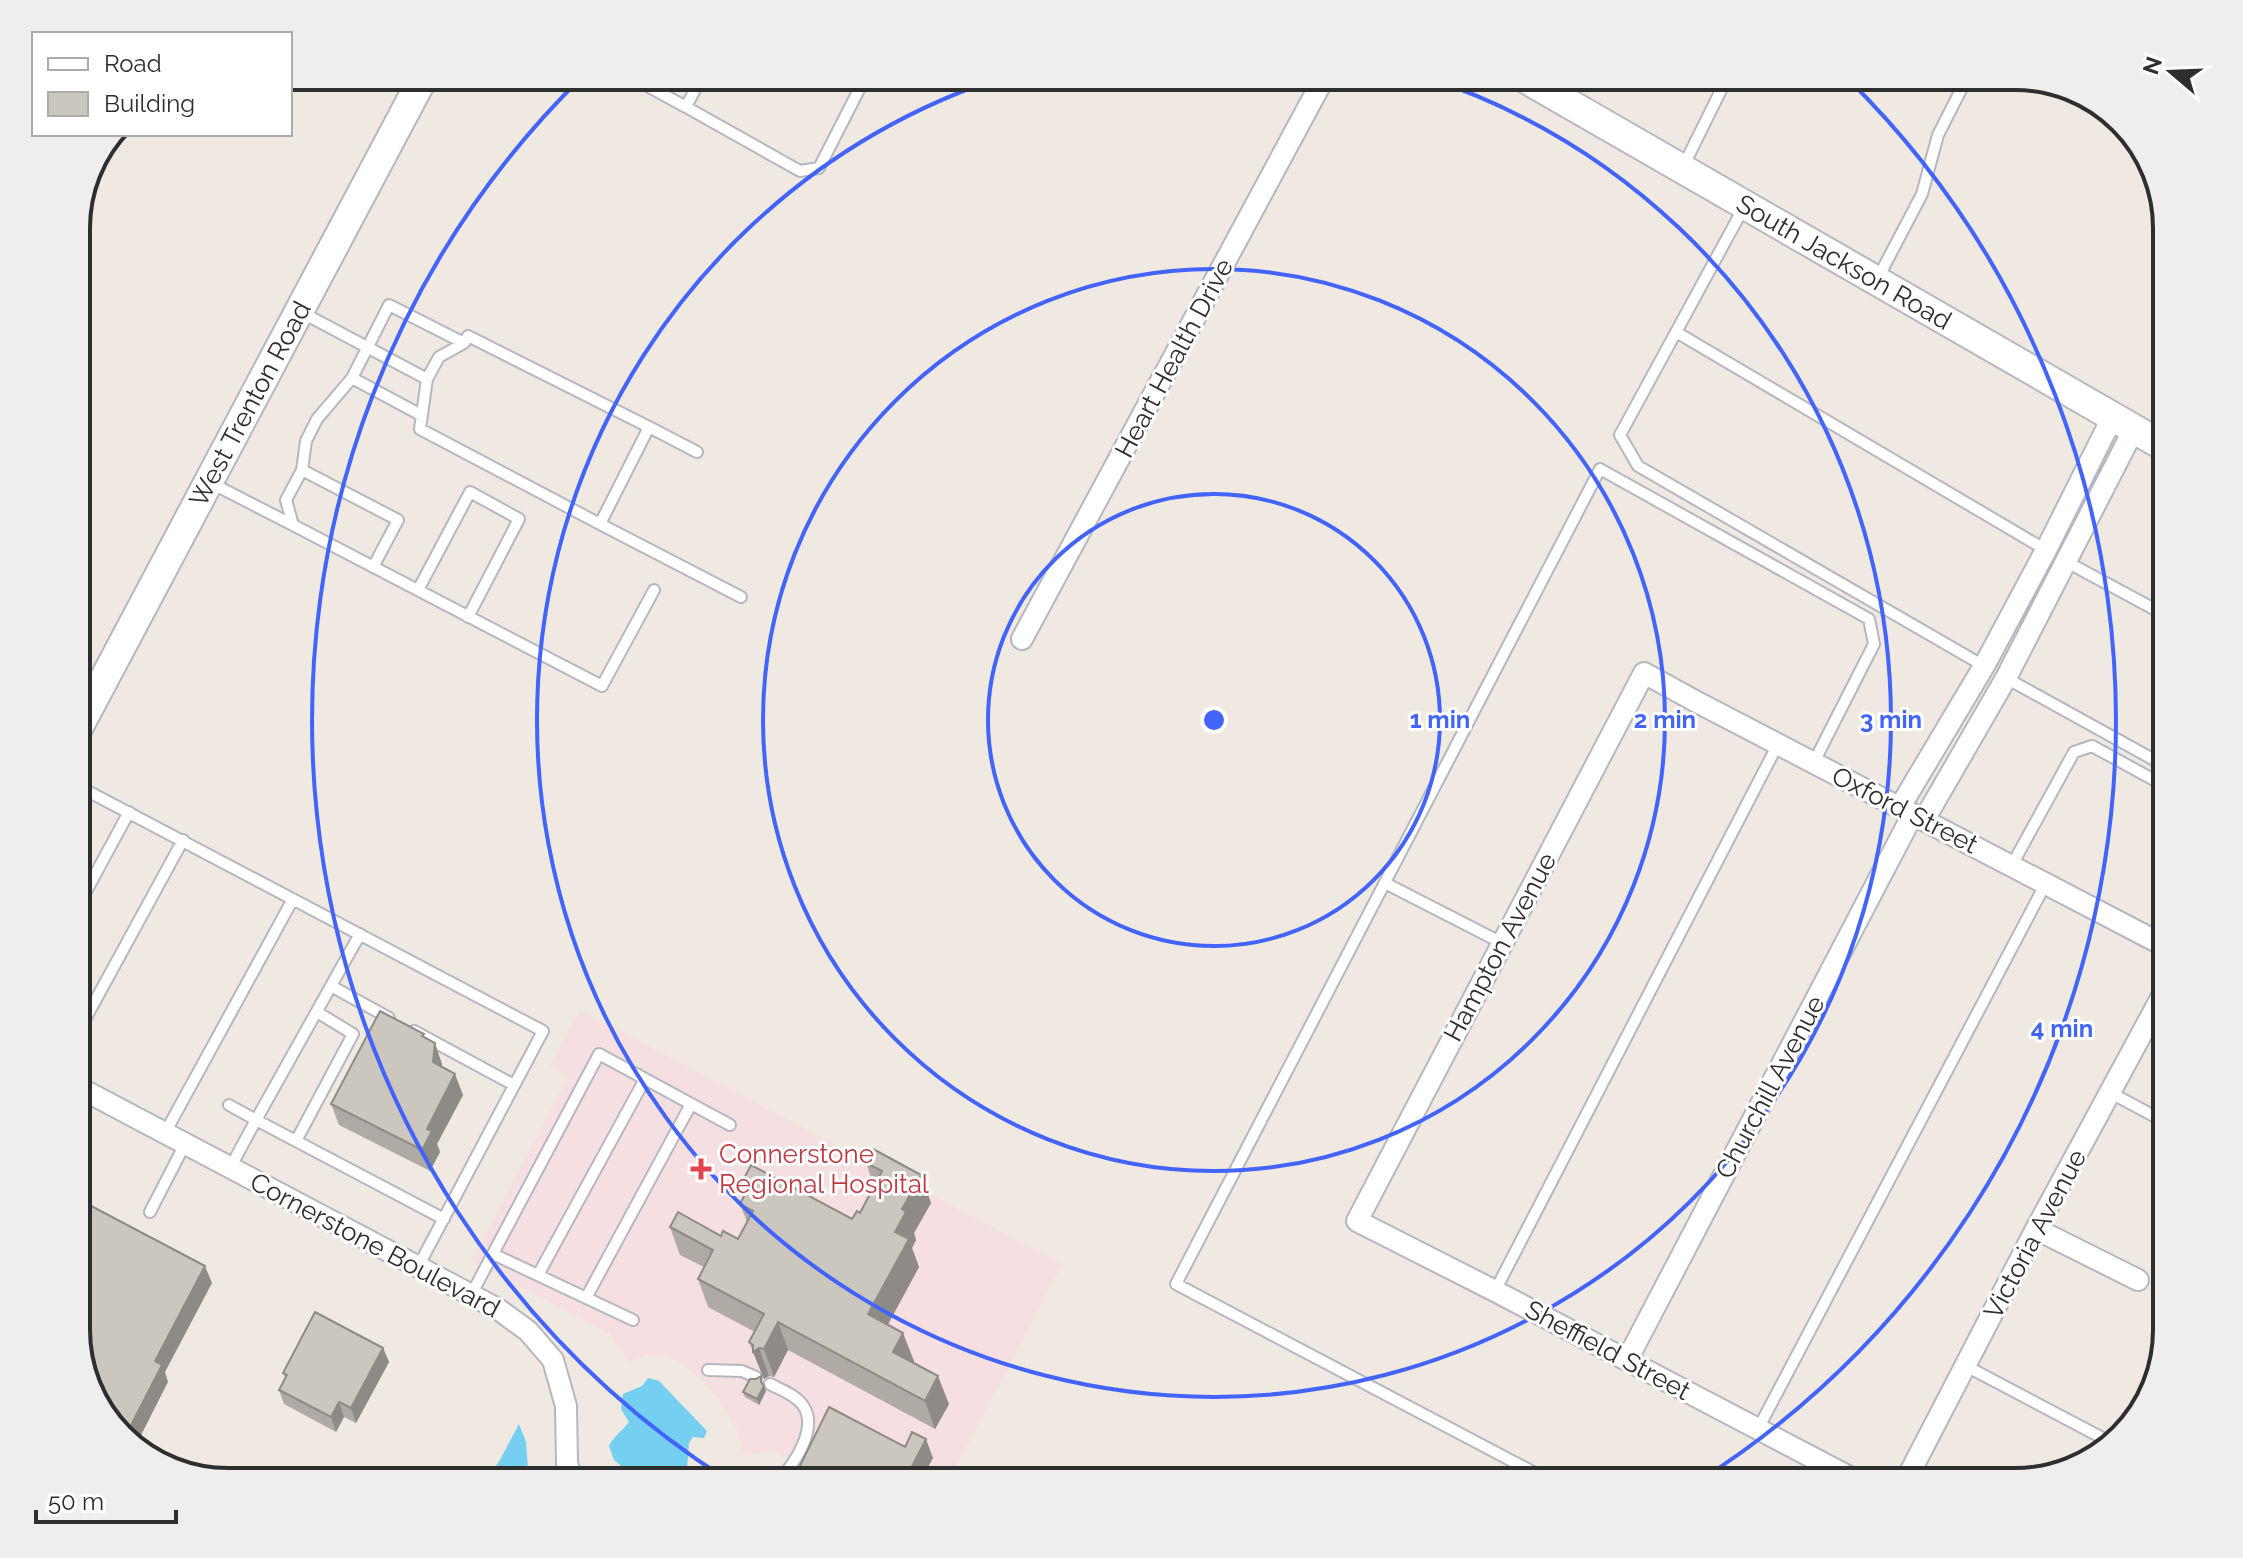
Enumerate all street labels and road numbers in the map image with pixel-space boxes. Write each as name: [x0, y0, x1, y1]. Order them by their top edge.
street label: South Jackson Road: [1731, 188, 1957, 336]
street label: Heart Health Drive: [1109, 253, 1239, 463]
street label: West Trenton Road: [183, 296, 317, 512]
street label: Oxford Street: [1827, 760, 1983, 860]
street label: Hampton Avenue: [1438, 848, 1562, 1046]
street label: Churchill Avenue: [1709, 990, 1831, 1184]
street label: Victoria Avenue: [1978, 1144, 2092, 1324]
street label: Cornerstone Boulevard: [245, 1166, 505, 1324]
street label: Sheffield Street: [1520, 1294, 1696, 1406]

